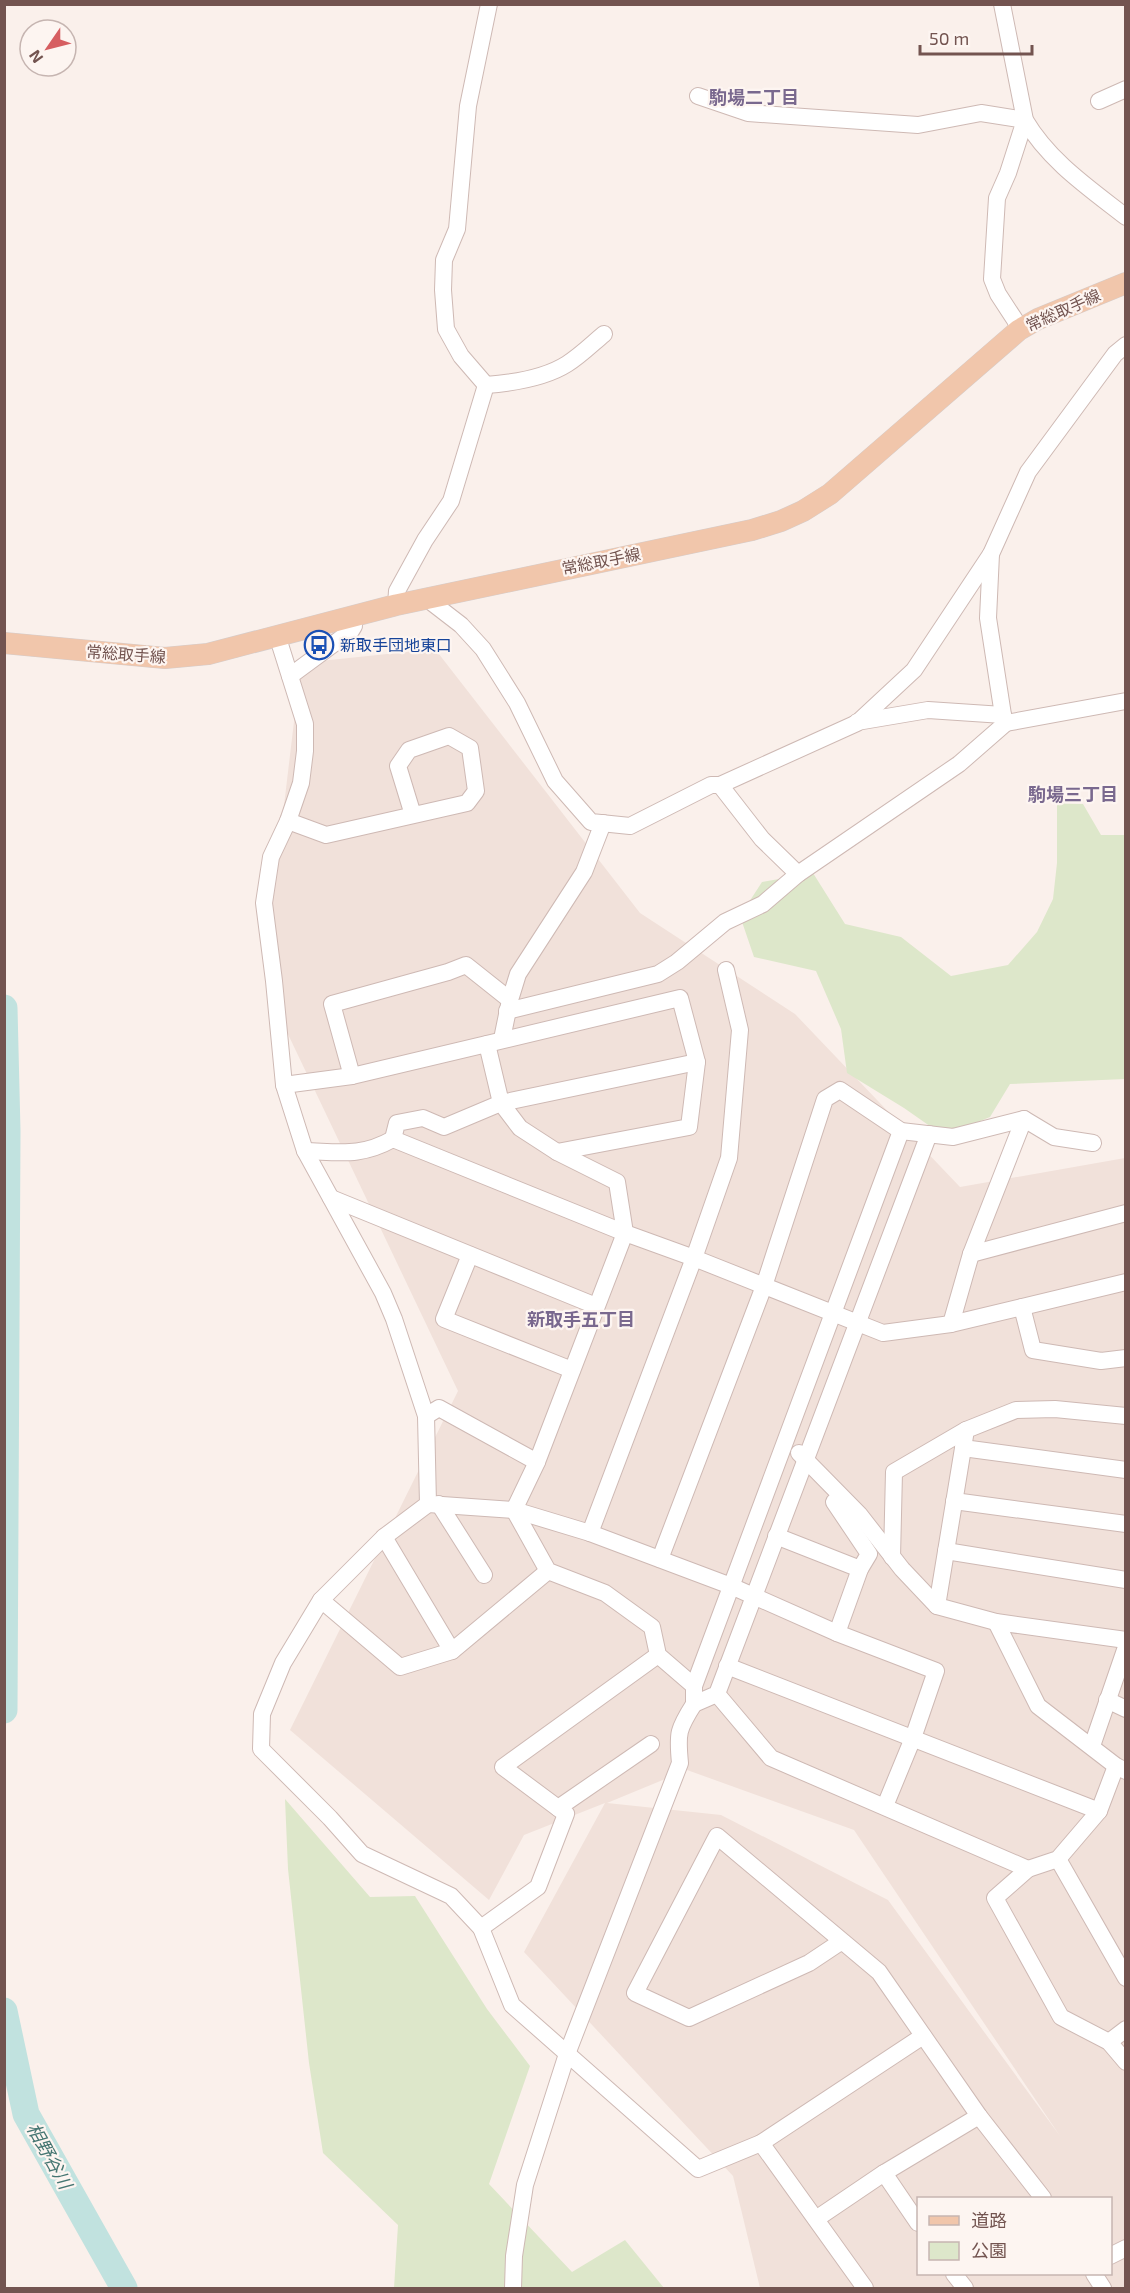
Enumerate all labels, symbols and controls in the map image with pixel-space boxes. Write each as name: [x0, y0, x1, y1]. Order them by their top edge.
north arrow: [18, 18, 78, 78]
scale bar: [920, 18, 1032, 56]
text: 50 m: [929, 27, 969, 49]
text: N: [24, 47, 46, 67]
district label: 駒場二丁目: [709, 86, 799, 108]
street label: 常総取手線: [1022, 285, 1103, 334]
street label: 常総取手線: [560, 544, 642, 577]
bus stop icon: 新取手団地東口: [303, 629, 335, 661]
place label: 新取手団地東口: [340, 635, 452, 654]
street label: 常総取手線: [85, 641, 167, 666]
district label: 駒場三丁目: [1028, 783, 1118, 805]
district label: 新取手五丁目: [527, 1308, 635, 1330]
water label: 相野谷川: [23, 2119, 78, 2194]
legend: [917, 2197, 1112, 2275]
text: 道路: [971, 2209, 1007, 2231]
text: 公園: [971, 2239, 1007, 2261]

